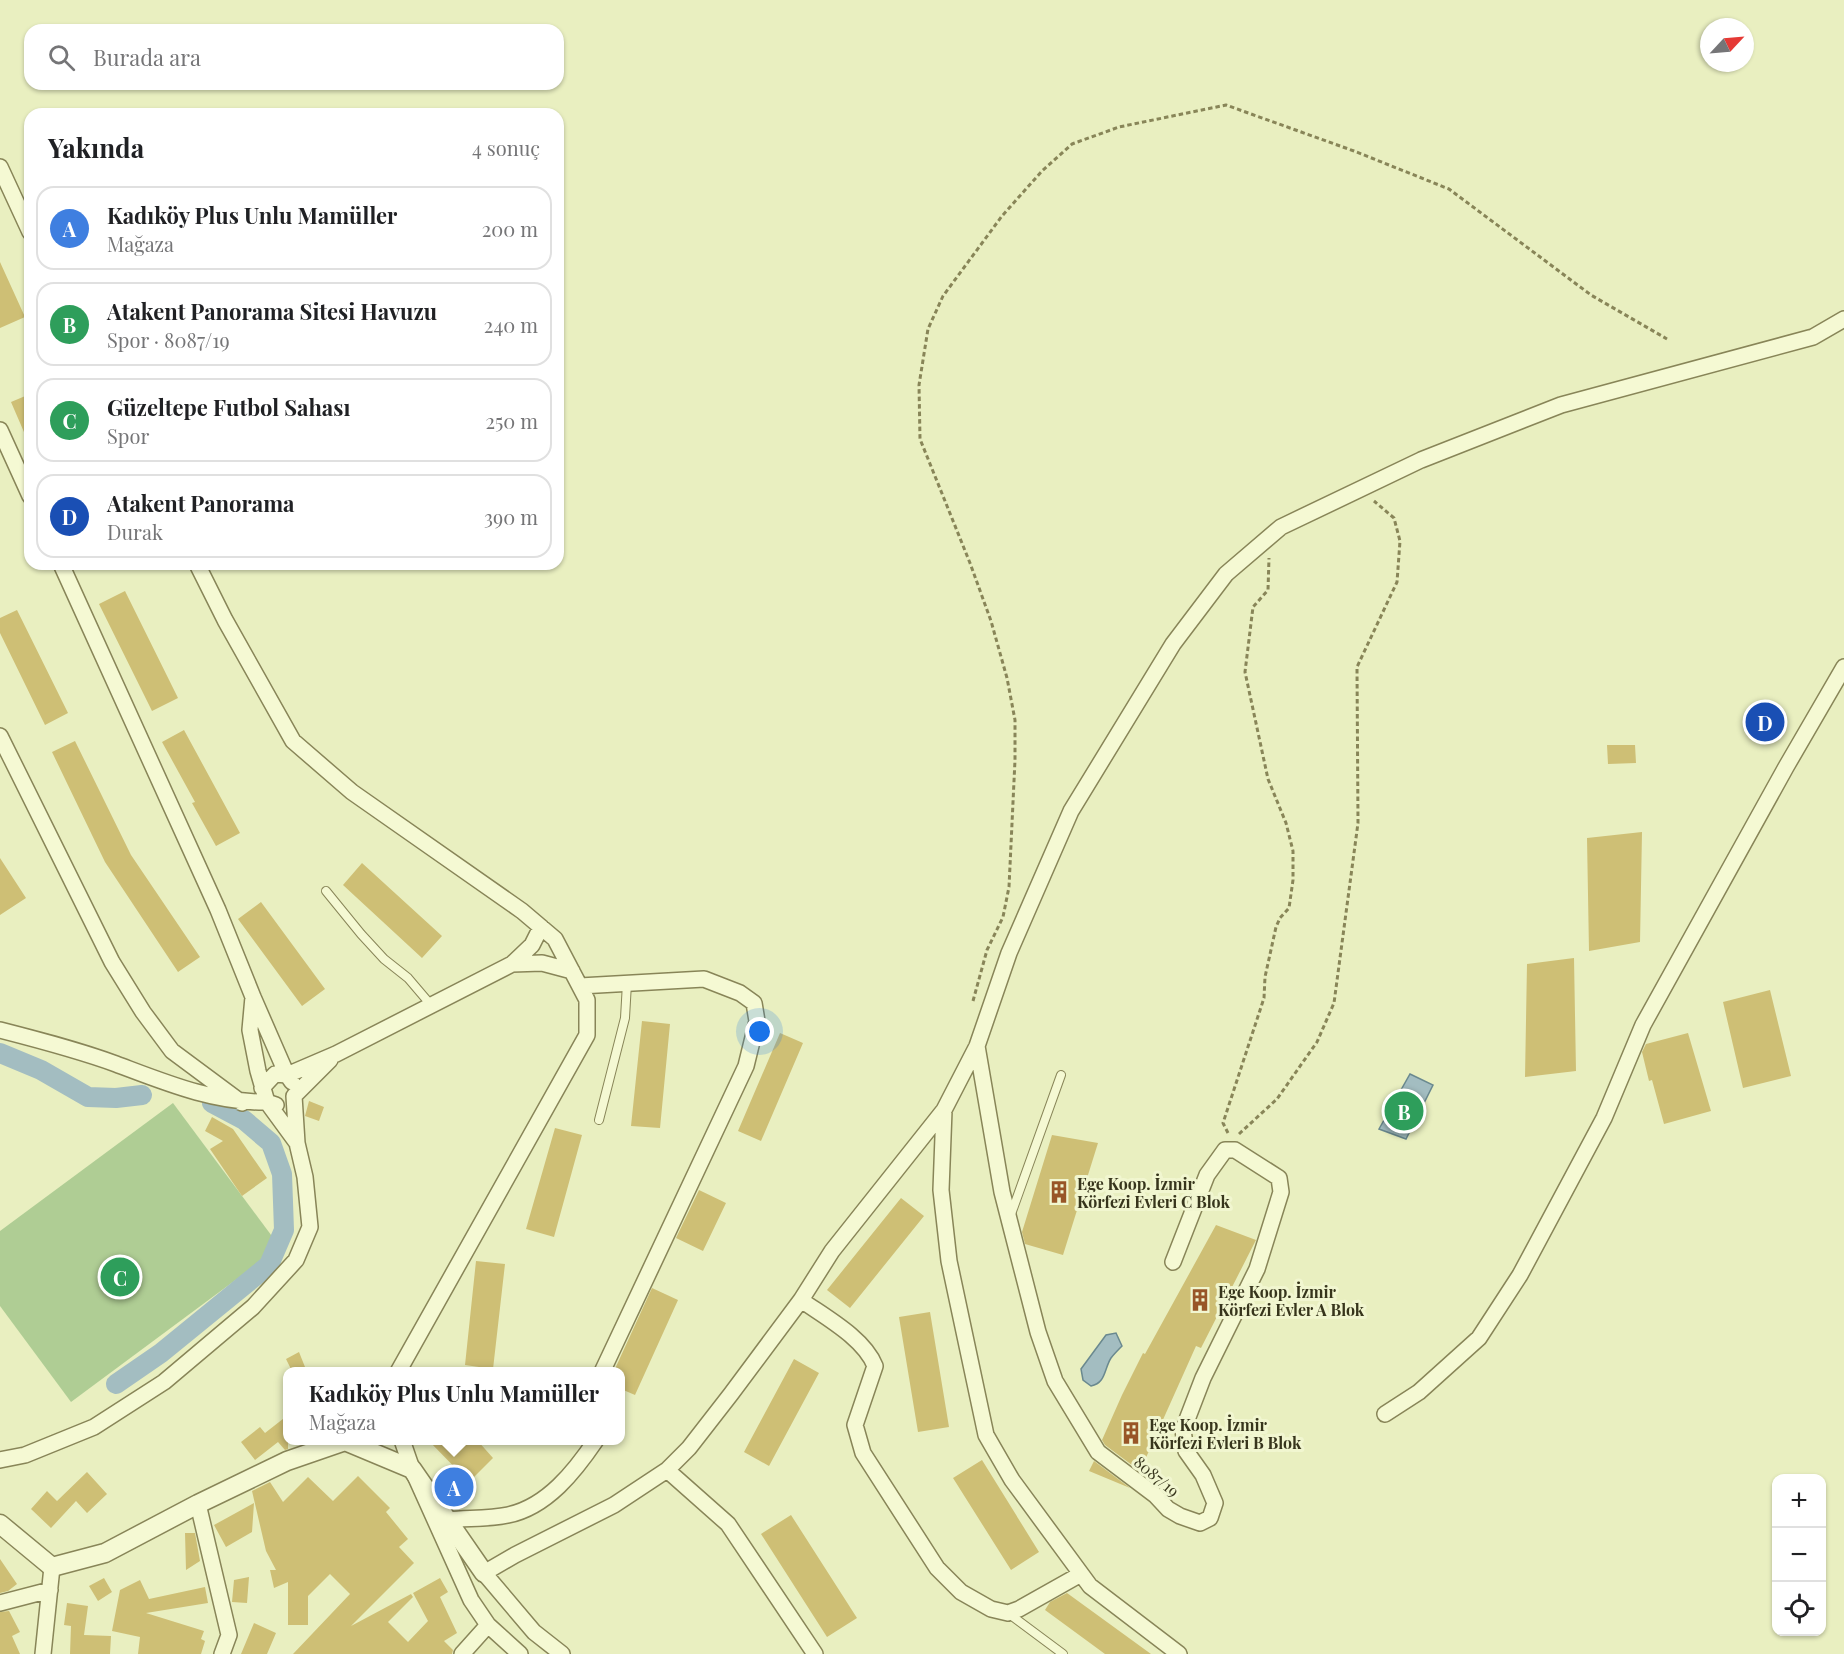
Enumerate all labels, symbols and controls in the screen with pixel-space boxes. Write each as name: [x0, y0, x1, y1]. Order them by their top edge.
north arrow: [1700, 18, 1754, 72]
search box: [24, 24, 564, 90]
icon: search: [45, 41, 78, 74]
text: Burada ara: [93, 42, 201, 72]
text: Yakında: [48, 130, 144, 165]
text: 4 sonuç: [472, 134, 540, 161]
text: Kadıköy Plus Unlu Mamüller: [107, 200, 397, 230]
text: A: [63, 215, 76, 242]
text: 200 m: [482, 215, 538, 242]
text: Mağaza: [107, 230, 174, 257]
text: Atakent Panorama Sitesi Havuzu: [107, 296, 437, 326]
text: B: [63, 311, 76, 338]
text: 240 m: [484, 311, 538, 338]
text: Spor · 8087/19: [107, 326, 230, 353]
text: Güzeltepe Futbol Sahası: [107, 392, 350, 422]
text: C: [62, 407, 77, 434]
text: 250 m: [485, 407, 538, 434]
text: Spor: [107, 422, 149, 449]
text: Atakent Panorama: [107, 488, 295, 518]
text: D: [62, 503, 77, 530]
text: 390 m: [484, 503, 538, 530]
text: Durak: [107, 518, 163, 545]
pin: D: [1746, 700, 1784, 744]
your location: [745, 1017, 774, 1046]
pin: B: [1384, 1088, 1424, 1134]
place label: Ege Koop. İzmir Körfezi Evleri C Blok: [1077, 1173, 1230, 1212]
building icon: Ege Koop. İzmir Körfezi Evleri C Blok: [1046, 1179, 1072, 1205]
pin: C: [100, 1254, 140, 1300]
place label: Ege Koop. İzmir Körfezi Evler A Blok: [1218, 1281, 1365, 1320]
building icon: Ege Koop. İzmir Körfezi Evler A Blok: [1187, 1287, 1213, 1313]
popup: [283, 1367, 625, 1445]
text: Kadıköy Plus Unlu Mamüller: [309, 1378, 599, 1408]
text: Mağaza: [309, 1408, 376, 1435]
place label: Ege Koop. İzmir Körfezi Evleri B Blok: [1149, 1414, 1302, 1453]
building icon: Ege Koop. İzmir Körfezi Evleri B Blok: [1118, 1420, 1144, 1446]
street label: 8087/19: [1130, 1451, 1184, 1501]
pin: A: [434, 1464, 474, 1510]
map controls: [1772, 1474, 1826, 1636]
button: +: [1772, 1474, 1826, 1528]
button: −: [1772, 1528, 1826, 1582]
button: locate: [1772, 1582, 1826, 1636]

